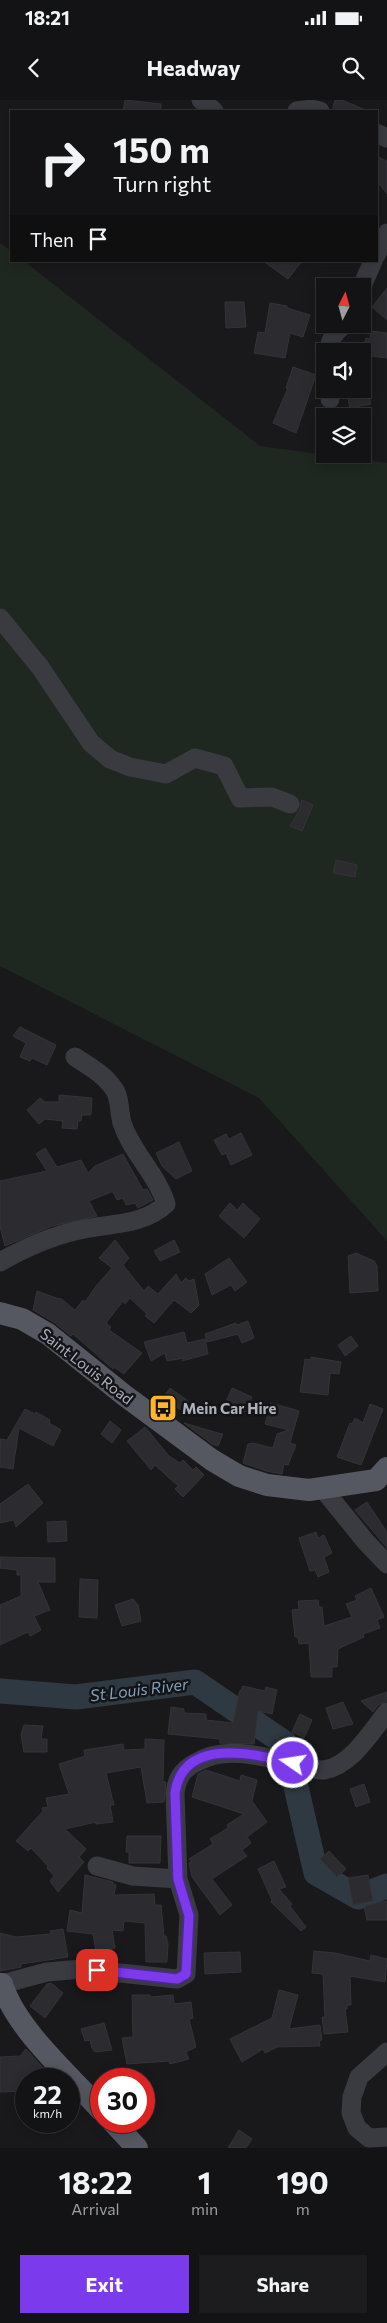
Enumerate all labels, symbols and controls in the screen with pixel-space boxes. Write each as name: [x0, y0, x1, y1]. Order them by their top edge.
text: 18:21: [25, 6, 70, 29]
icon: back: [20, 54, 48, 82]
text: Headway: [147, 54, 240, 81]
icon: search: [339, 54, 367, 82]
text: 150 m: [113, 127, 210, 170]
icon: right: [30, 130, 95, 195]
text: Turn right: [113, 170, 211, 197]
icon: arrive: [84, 225, 112, 253]
text: Then: [30, 228, 74, 251]
north arrow: [316, 278, 371, 332]
map controls: [316, 278, 371, 463]
button: sound: [316, 343, 371, 398]
button: layers: [316, 408, 371, 463]
street label: Saint Louis Road: [37, 1324, 137, 1408]
bus stop icon: Mein Car Hire: [148, 1393, 178, 1423]
place label: Mein Car Hire: [182, 1399, 277, 1417]
water label: St Louis River: [89, 1673, 190, 1704]
position arrow: [266, 1736, 318, 1788]
pin: [76, 1949, 118, 1991]
icon: arrive: [83, 1956, 111, 1984]
speed limit sign: 30: [90, 2068, 155, 2133]
text: 22: [33, 2079, 62, 2109]
text: km/h: [33, 2106, 62, 2120]
text: 18:22: [58, 2163, 133, 2200]
text: 1: [198, 2163, 211, 2200]
text: 190: [277, 2163, 329, 2200]
text: Arrival: [71, 2199, 120, 2218]
text: min: [191, 2199, 218, 2218]
text: m: [296, 2199, 310, 2218]
button: Exit: [20, 2255, 189, 2313]
button: Share: [199, 2255, 367, 2313]

